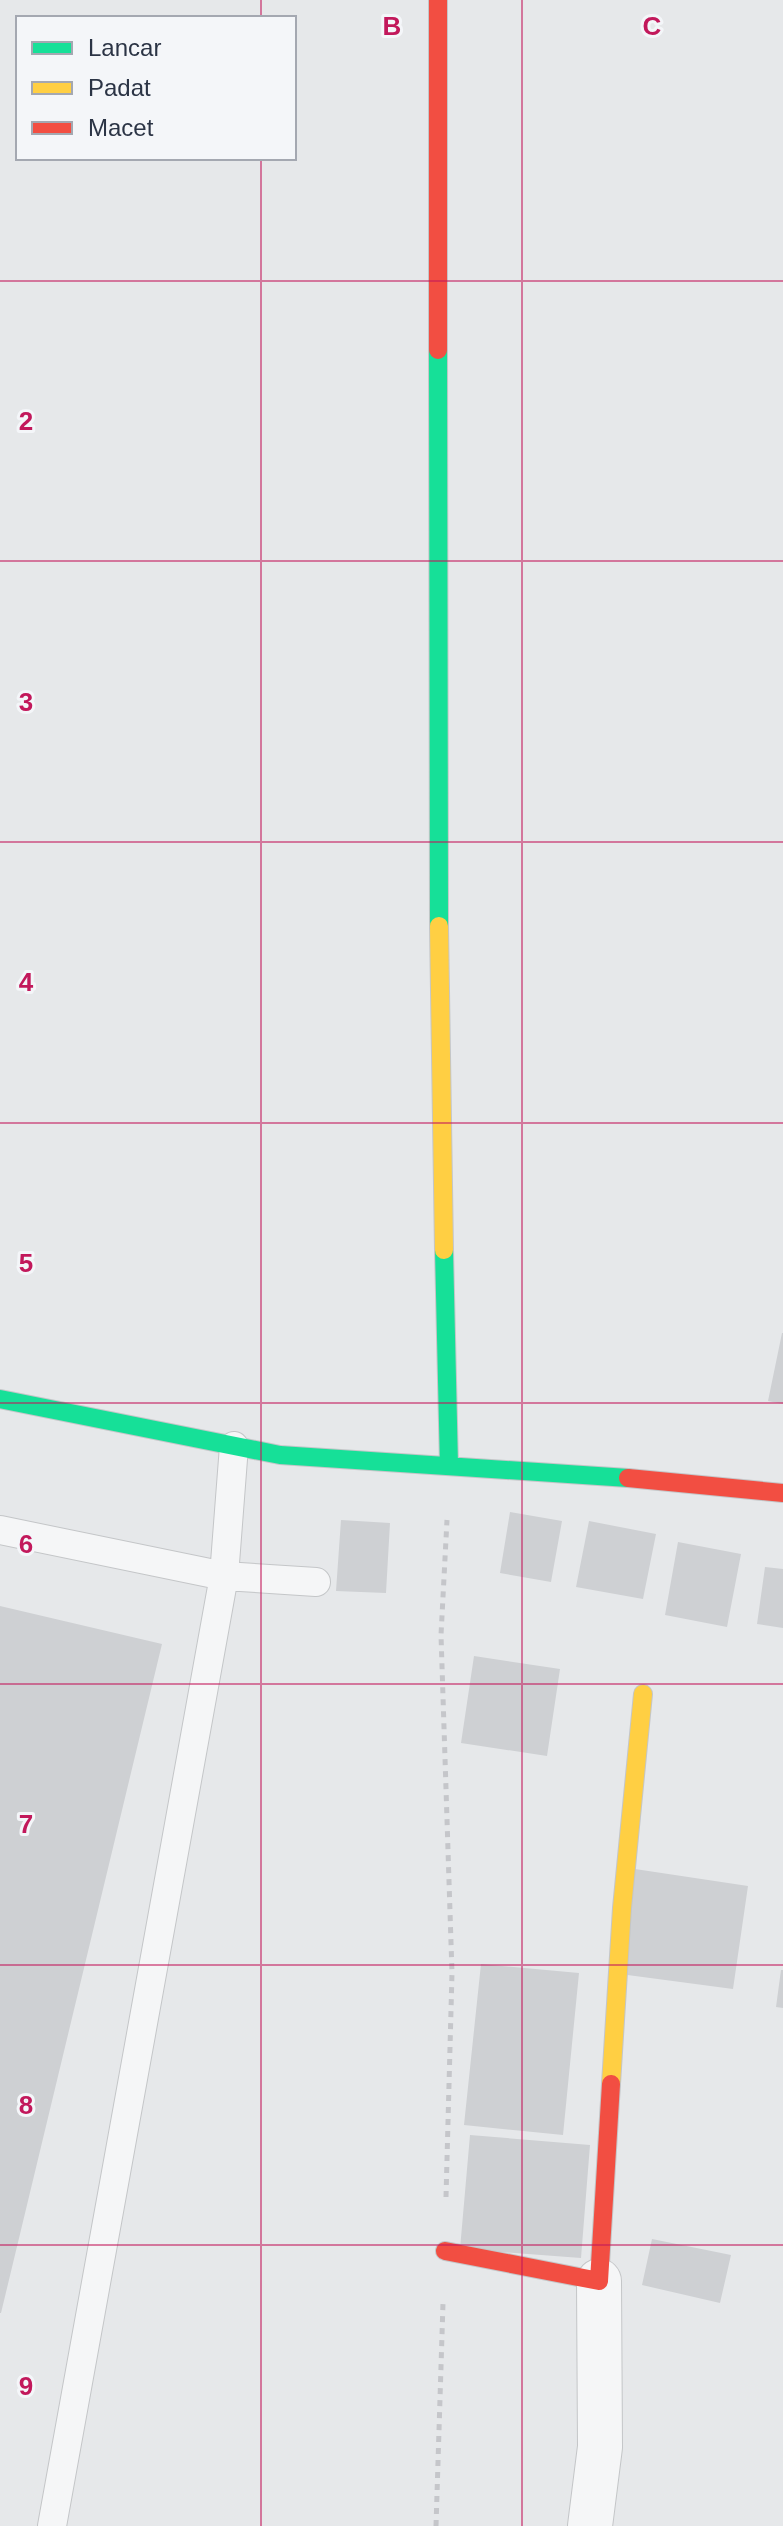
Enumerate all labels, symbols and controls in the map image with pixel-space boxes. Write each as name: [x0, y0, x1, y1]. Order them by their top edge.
text: B: [383, 11, 401, 41]
text: C: [643, 11, 662, 41]
legend: [16, 16, 296, 160]
text: Lancar: [88, 34, 161, 61]
text: Padat: [88, 74, 151, 101]
text: Macet: [88, 114, 154, 141]
text: 2: [19, 406, 33, 436]
text: 3: [19, 687, 33, 717]
text: 4: [19, 967, 34, 997]
text: 5: [19, 1248, 33, 1278]
text: 6: [19, 1529, 33, 1559]
text: 7: [19, 1809, 33, 1839]
text: 8: [19, 2090, 33, 2120]
text: 9: [19, 2371, 33, 2401]

